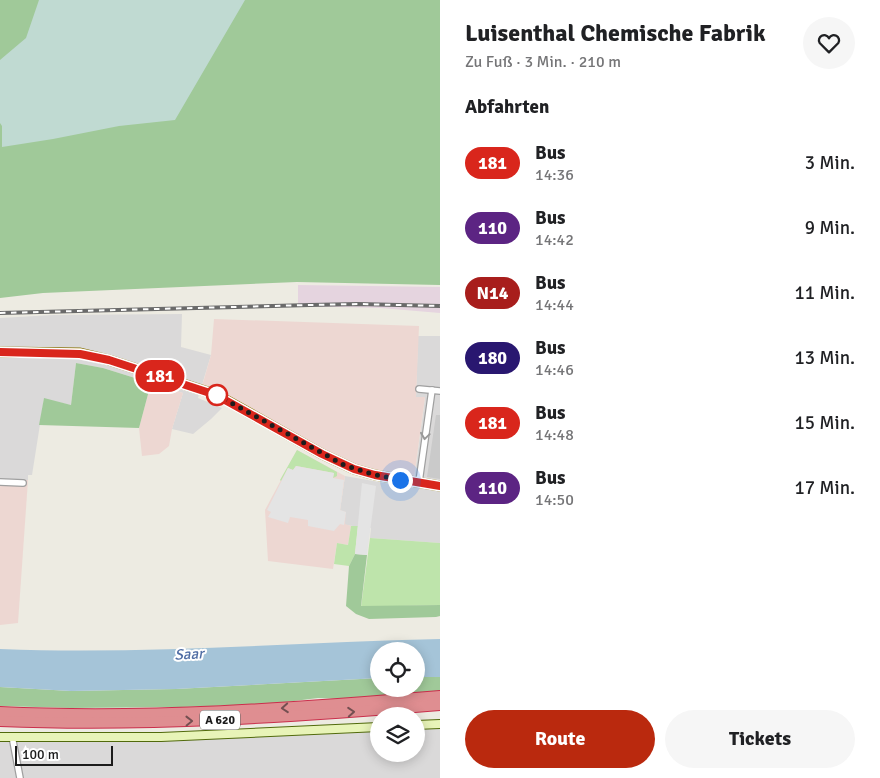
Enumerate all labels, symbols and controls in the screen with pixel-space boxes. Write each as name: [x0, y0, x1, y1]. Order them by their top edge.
button: heart: [803, 17, 855, 69]
text: Luisenthal Chemische Fabrik: [465, 18, 766, 48]
text: Zu Fuß · 3 Min. · 210 m: [465, 52, 621, 72]
text: Abfahrten: [465, 95, 549, 119]
text: Bus: [535, 141, 566, 165]
text: 3 Min.: [805, 151, 855, 175]
text: 181: [478, 152, 507, 174]
text: 14:36: [535, 165, 574, 185]
text: Bus: [535, 206, 566, 230]
text: 9 Min.: [805, 216, 855, 240]
text: 110: [478, 217, 507, 239]
text: 14:42: [535, 230, 574, 250]
text: Bus: [535, 271, 566, 295]
text: 11 Min.: [794, 281, 855, 305]
text: N14: [477, 282, 508, 304]
text: 14:44: [535, 295, 574, 315]
text: Bus: [535, 336, 566, 360]
text: 13 Min.: [794, 346, 855, 370]
text: 180: [478, 347, 507, 369]
line badge: 181: [131, 360, 189, 392]
text: 14:46: [535, 360, 574, 380]
text: 181: [145, 365, 175, 387]
unlabelled marker: [206, 384, 228, 406]
text: Bus: [535, 401, 566, 425]
text: 15 Min.: [794, 411, 855, 435]
text: 181: [478, 412, 507, 434]
text: 14:48: [535, 425, 574, 445]
one-way arrow: [421, 432, 431, 441]
text: Bus: [535, 466, 566, 490]
your location: [388, 468, 413, 493]
text: 17 Min.: [794, 476, 855, 500]
text: 110: [478, 477, 507, 499]
text: 14:50: [535, 490, 574, 510]
map controls: [370, 642, 425, 762]
button: locate: [370, 642, 425, 697]
water label: Saar: [174, 644, 206, 664]
one-way arrow: [280, 702, 288, 713]
one-way arrow: [347, 707, 355, 718]
button: layers: [370, 707, 425, 762]
road number: A 620: [200, 710, 240, 730]
button: Route: [465, 710, 655, 768]
button: Tickets: [665, 710, 855, 768]
one-way arrow: [185, 716, 193, 726]
scale bar: [15, 743, 112, 766]
text: 100 m: [22, 746, 59, 763]

